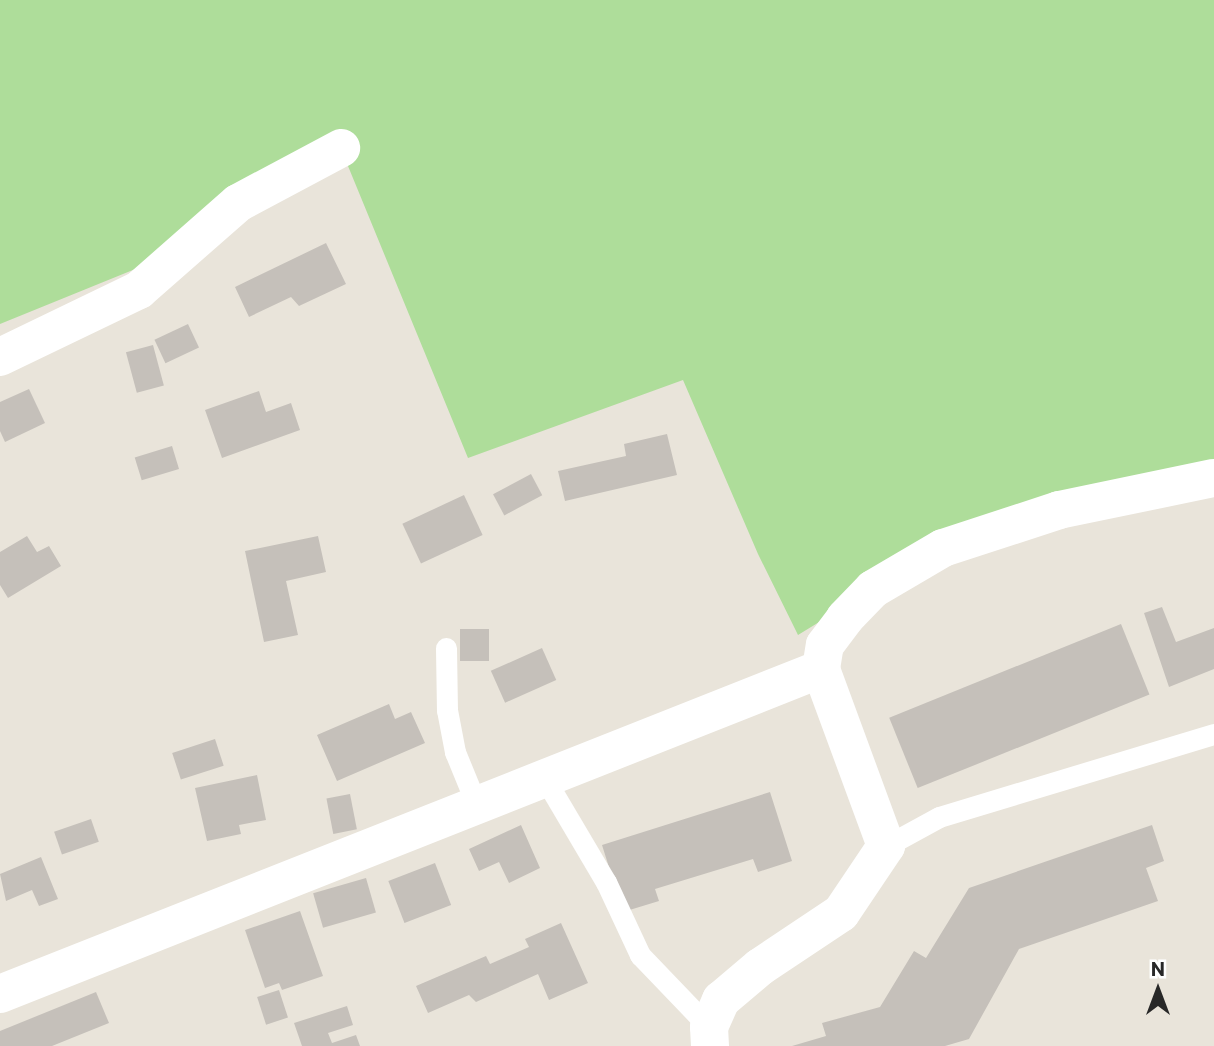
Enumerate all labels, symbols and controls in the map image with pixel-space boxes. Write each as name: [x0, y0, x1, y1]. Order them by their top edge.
north arrow: [1123, 955, 1193, 1025]
text: N: [1151, 957, 1165, 980]

